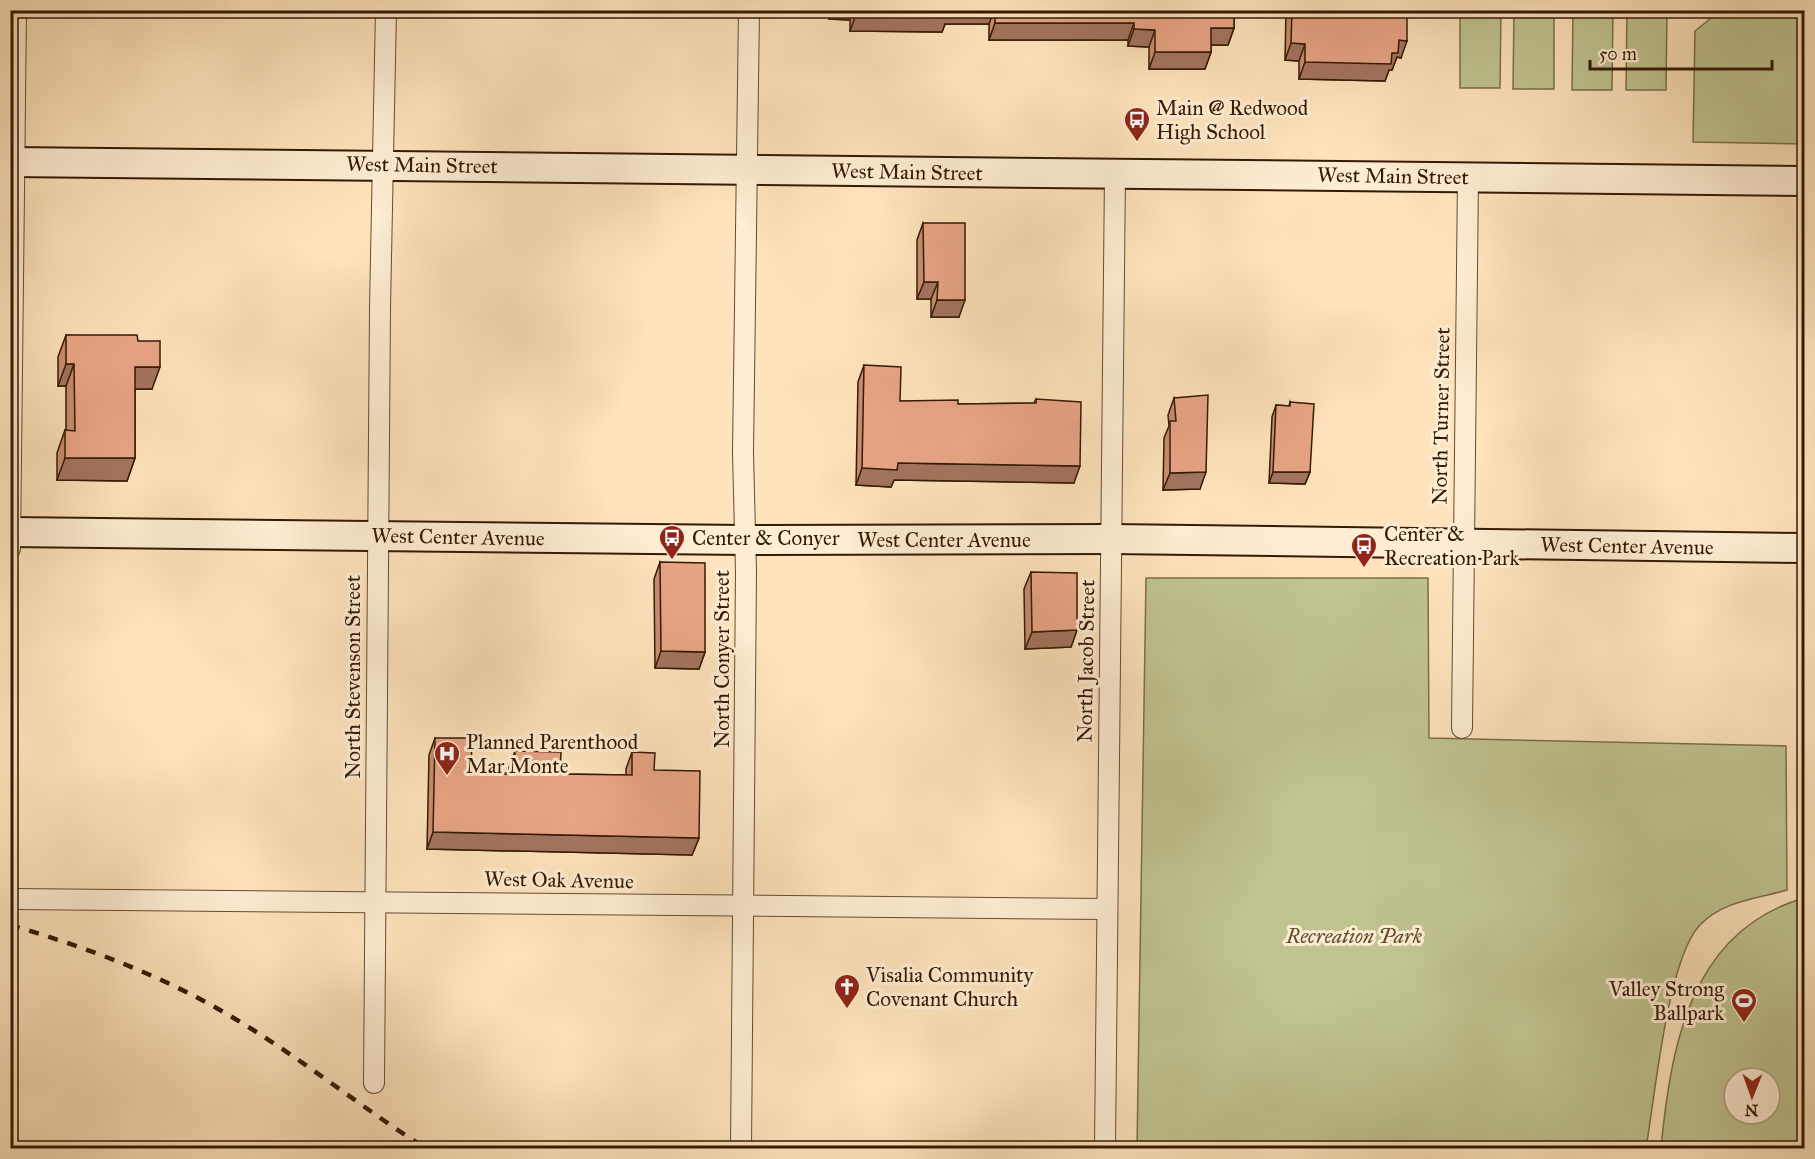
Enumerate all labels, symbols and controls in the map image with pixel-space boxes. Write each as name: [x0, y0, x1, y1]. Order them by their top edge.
scale bar: [1590, 33, 1772, 71]
text: 50 m: [1599, 43, 1637, 65]
place label: Main @ Redwood High School: [1156, 95, 1309, 145]
bus stop icon: Main @ Redwood High School: [1122, 105, 1152, 143]
street label: West Main Street: [346, 151, 499, 179]
street label: West Main Street: [831, 158, 984, 186]
street label: West Main Street: [1317, 162, 1470, 190]
street label: North Turner Street: [1426, 327, 1456, 505]
place label: Center & Recreation Park: [1384, 521, 1520, 571]
street label: West Center Avenue: [371, 522, 545, 552]
bus stop icon: Center & Conyer: [657, 523, 687, 561]
place label: Center & Conyer: [692, 525, 840, 551]
street label: West Center Avenue: [857, 527, 1031, 553]
bus stop icon: Center & Recreation Park: [1349, 531, 1379, 569]
street label: West Center Avenue: [1540, 531, 1714, 561]
street label: North Conyer Street: [709, 569, 735, 748]
street label: North Stevenson Street: [340, 574, 366, 779]
street label: North Jacob Street: [1072, 579, 1100, 743]
place label: Planned Parenthood Mar Monte: [466, 729, 639, 779]
hospital icon: Planned Parenthood Mar Monte: [432, 739, 462, 777]
street label: West Oak Avenue: [484, 866, 634, 894]
park label: Recreation Park: [1285, 923, 1423, 949]
place label: Visalia Community Covenant Church: [865, 962, 1035, 1012]
church icon: Visalia Community Covenant Church: [832, 972, 862, 1010]
place label: Valley Strong Ballpark: [1608, 976, 1724, 1026]
sports icon: Valley Strong Ballpark: [1729, 986, 1759, 1024]
north arrow: [1722, 1066, 1782, 1126]
text: N: [1744, 1101, 1759, 1120]

